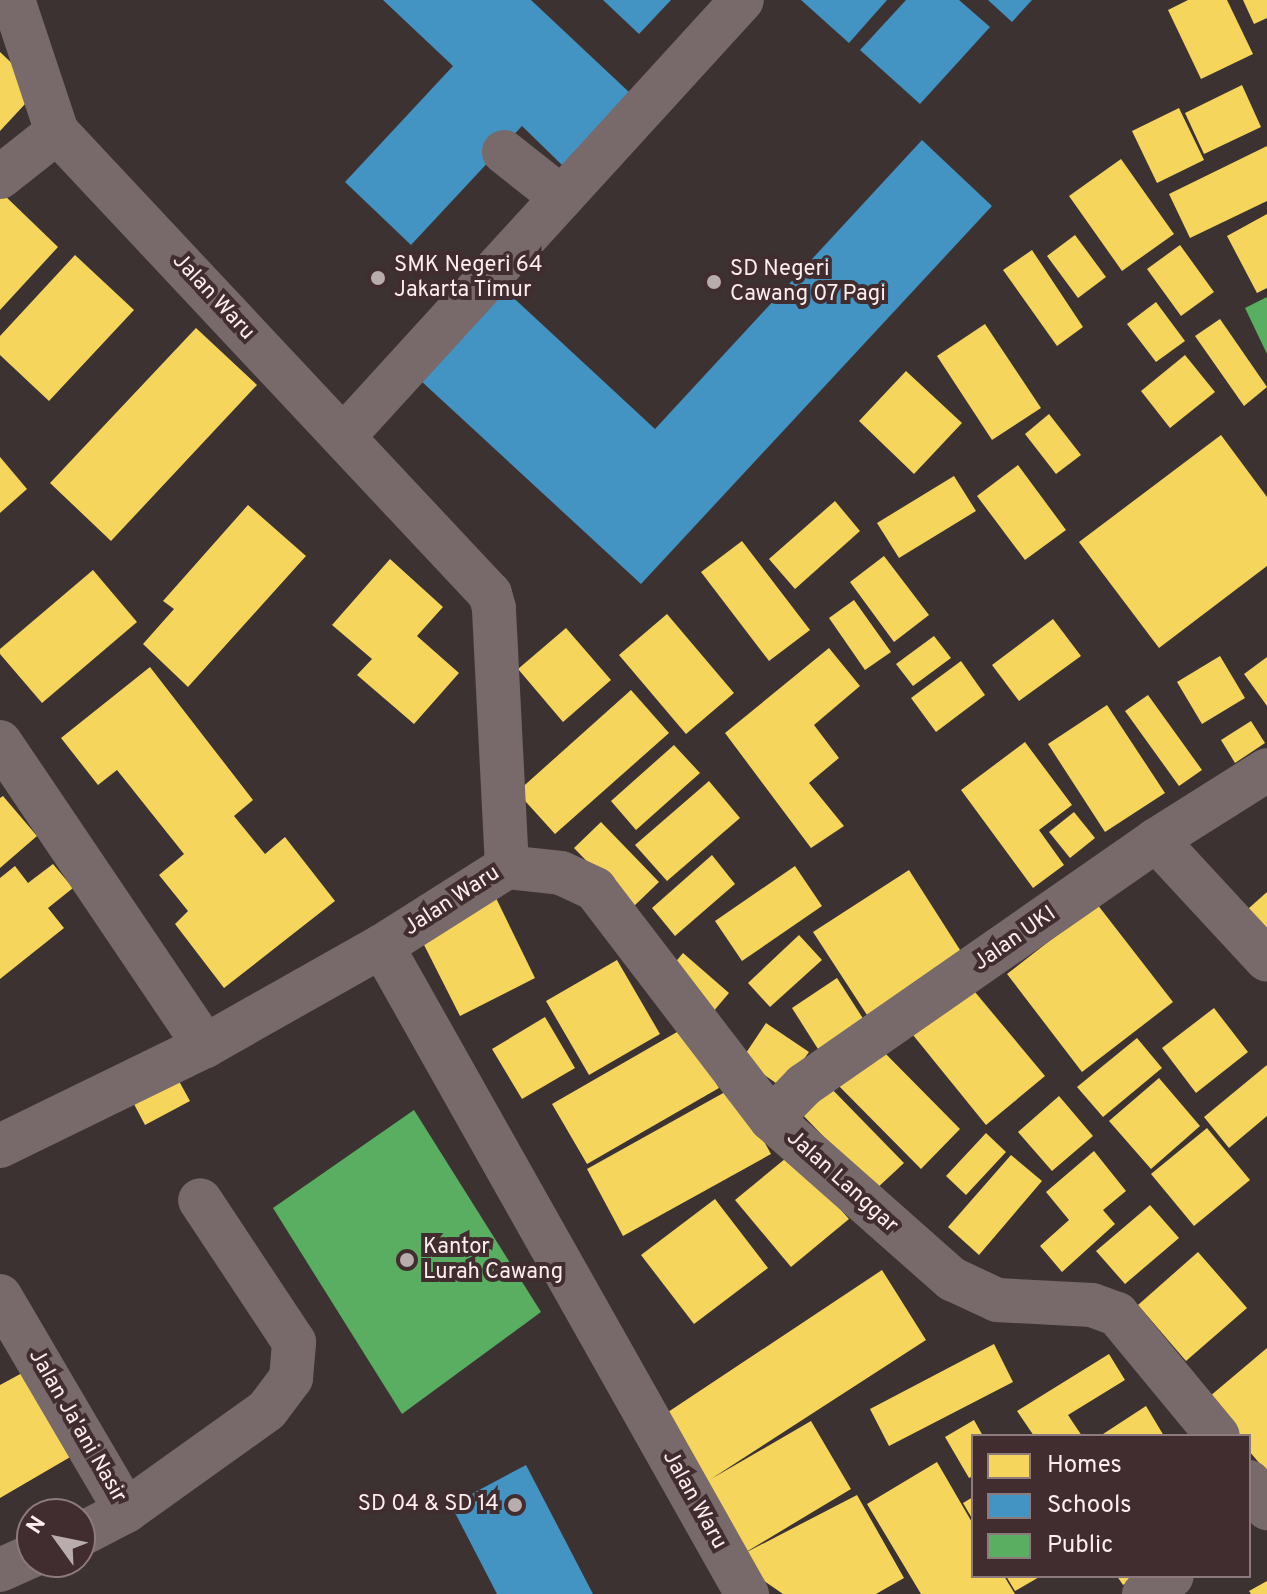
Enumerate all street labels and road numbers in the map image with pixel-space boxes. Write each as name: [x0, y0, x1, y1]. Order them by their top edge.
street label: Jalan Waru: [166, 248, 260, 346]
street label: Jalan Waru: [399, 860, 505, 942]
street label: Jalan UKI: [969, 901, 1061, 977]
street label: Jalan Langgar: [781, 1125, 903, 1239]
street label: Jalan Ja'ani Nasir: [22, 1344, 132, 1508]
street label: Jalan Waru: [656, 1446, 732, 1554]

